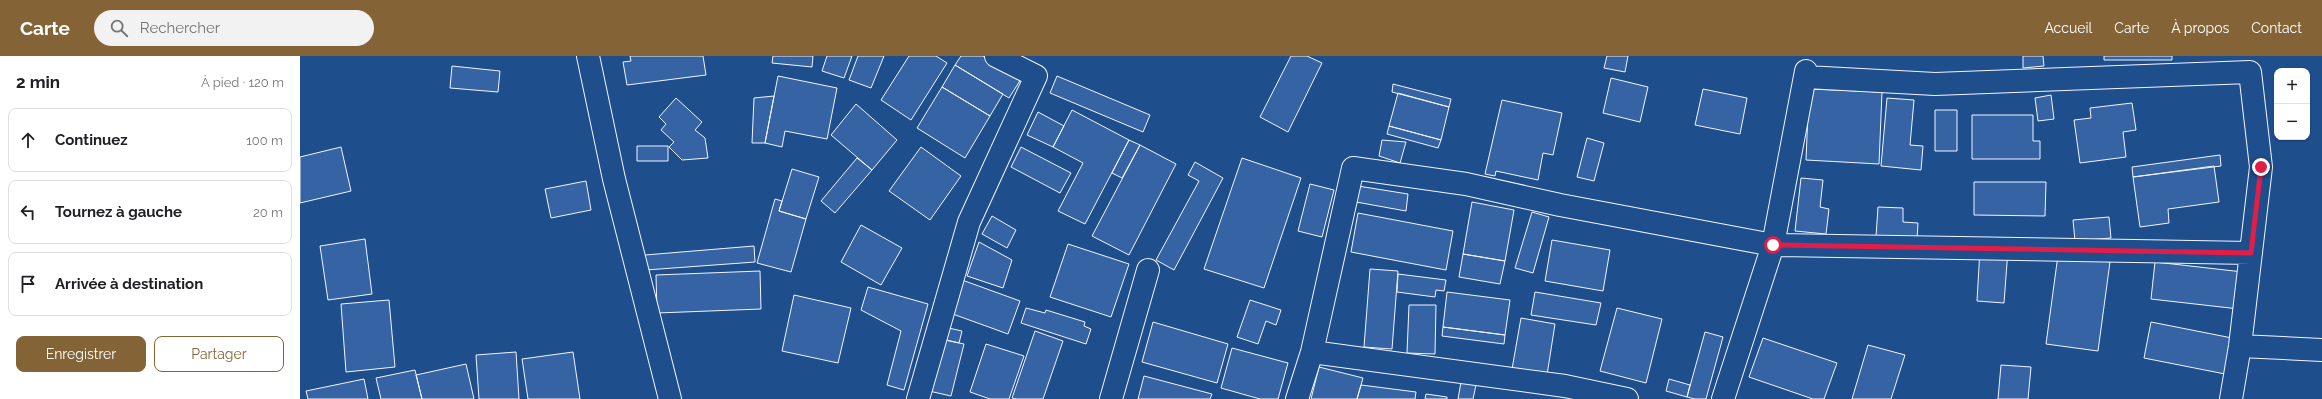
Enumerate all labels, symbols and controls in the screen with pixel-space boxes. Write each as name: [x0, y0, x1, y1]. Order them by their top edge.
search box: [94, 10, 374, 46]
text: Carte: [20, 17, 70, 39]
icon: search: [108, 17, 130, 39]
text: Rechercher: [140, 19, 220, 37]
text: Accueil: [2044, 20, 2092, 36]
text: Carte: [2114, 20, 2149, 36]
text: À propos: [2171, 20, 2229, 36]
text: Contact: [2251, 20, 2302, 36]
map controls: [2274, 68, 2310, 140]
button: +: [2274, 68, 2310, 104]
text: 2 min: [16, 72, 60, 92]
text: À pied · 120 m: [201, 75, 284, 90]
button: −: [2274, 104, 2310, 140]
icon: ahead: [17, 129, 39, 151]
text: Continuez: [55, 131, 128, 149]
text: 100 m: [246, 133, 283, 148]
route end: [2252, 158, 2270, 176]
icon: left: [17, 201, 39, 223]
text: Tournez à gauche: [55, 203, 182, 221]
text: 20 m: [253, 205, 283, 220]
route start: [1764, 236, 1782, 254]
icon: arrive: [17, 273, 39, 295]
text: Arrivée à destination: [55, 275, 203, 293]
button: Enregistrer: [16, 336, 146, 372]
button: Partager: [154, 336, 284, 372]

